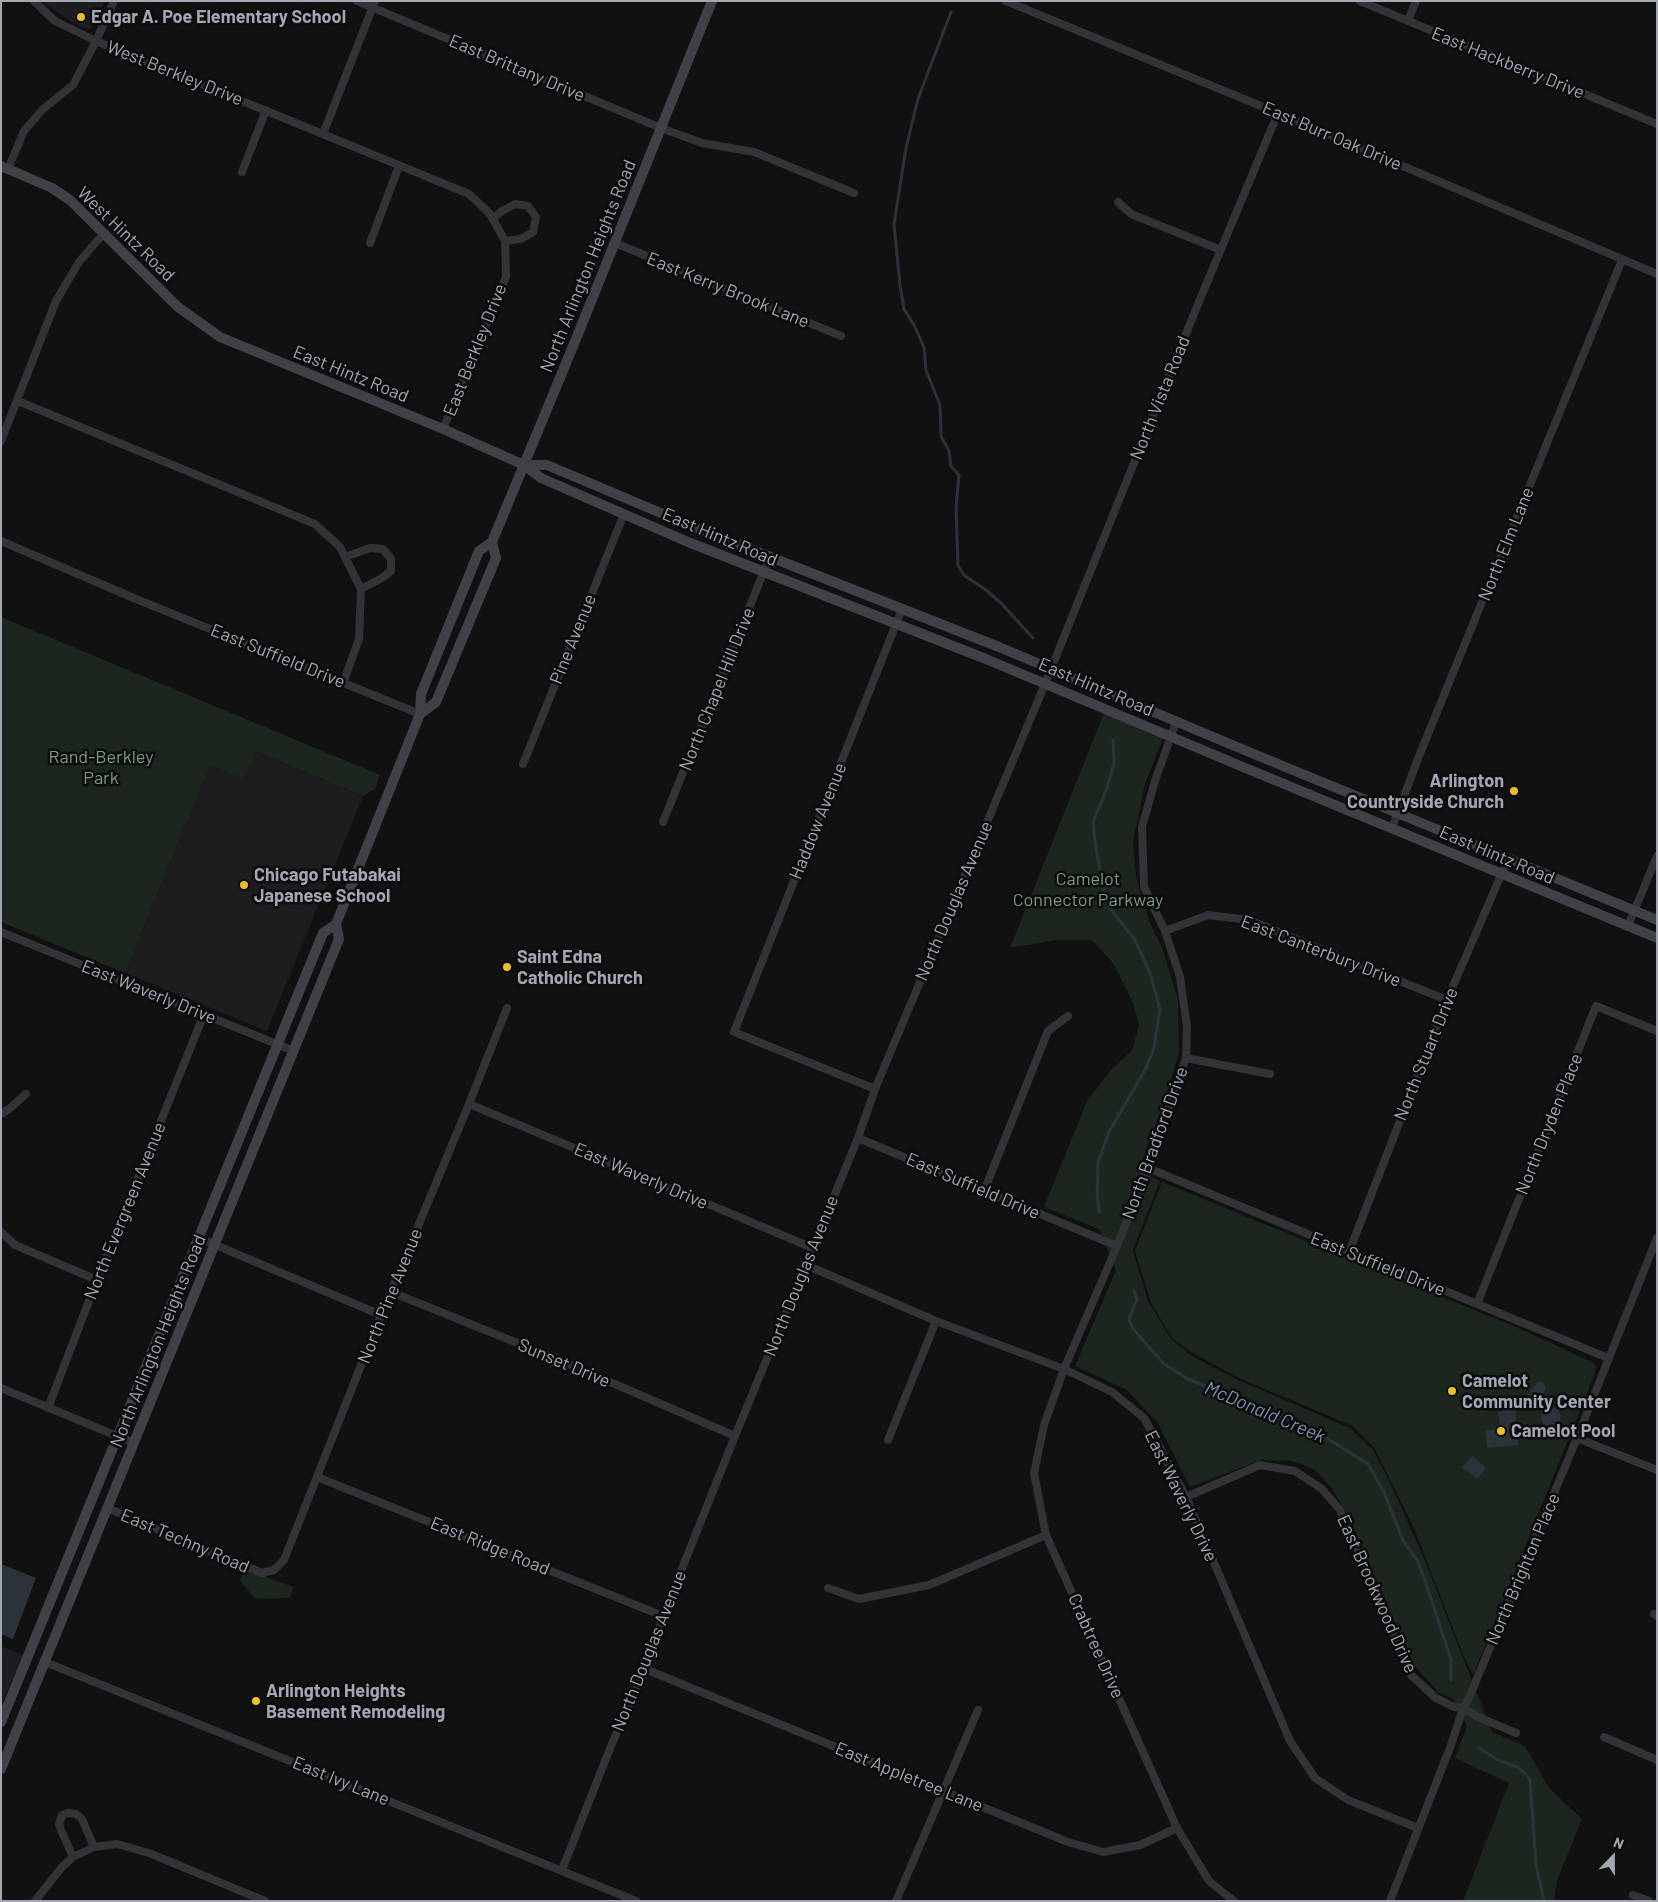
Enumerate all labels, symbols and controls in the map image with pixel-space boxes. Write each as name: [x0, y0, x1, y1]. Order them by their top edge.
place label: Edgar A. Poe Elementary School: [91, 6, 346, 28]
marker: Edgar A. Poe Elementary School: [75, 11, 87, 23]
street label: East Hackberry Drive: [1428, 22, 1588, 104]
street label: East Brittany Drive: [446, 30, 588, 106]
street label: West Berkley Drive: [104, 36, 246, 110]
street label: East Burr Oak Drive: [1259, 97, 1405, 175]
street label: North Arlington Heights Road: [535, 157, 641, 375]
street label: West Hintz Road: [73, 182, 179, 286]
street label: East Kerry Brook Lane: [644, 248, 812, 332]
street label: East Berkley Drive: [439, 281, 511, 419]
street label: North Vista Road: [1125, 333, 1195, 463]
street label: East Hintz Road: [290, 341, 412, 407]
street label: North Elm Lane: [1473, 484, 1539, 604]
street label: East Hintz Road: [659, 503, 781, 571]
street label: Pine Avenue: [545, 591, 601, 687]
street label: North Chapel Hill Drive: [674, 604, 760, 774]
street label: East Suffield Drive: [208, 619, 348, 693]
street label: East Hintz Road: [1035, 653, 1157, 721]
park label: Rand-Berkley Park: [49, 746, 153, 789]
street label: Haddow Avenue: [785, 760, 851, 882]
place label: Arlington Countryside Church: [1347, 770, 1504, 812]
marker: Arlington Countryside Church: [1508, 785, 1520, 797]
street label: North Douglas Avenue: [911, 818, 997, 984]
street label: East Hintz Road: [1436, 821, 1558, 889]
place label: Chicago Futabakai Japanese School: [254, 864, 401, 906]
park label: Camelot Connector Parkway: [1013, 868, 1163, 911]
marker: Chicago Futabakai Japanese School: [238, 879, 250, 891]
street label: East Canterbury Drive: [1238, 911, 1404, 991]
place label: Saint Edna Catholic Church: [517, 946, 643, 989]
street label: East Waverly Drive: [78, 955, 220, 1029]
marker: Saint Edna Catholic Church: [501, 961, 513, 973]
street label: North Stuart Drive: [1389, 984, 1463, 1124]
street label: North Dryden Place: [1511, 1050, 1587, 1198]
street label: North Bradford Drive: [1117, 1064, 1193, 1222]
street label: North Evergreen Avenue: [79, 1119, 171, 1303]
street label: East Waverly Drive: [571, 1138, 711, 1214]
street label: East Suffield Drive: [903, 1148, 1043, 1224]
street label: North Douglas Avenue: [759, 1192, 843, 1360]
street label: North Pine Avenue: [353, 1225, 427, 1367]
street label: East Suffield Drive: [1308, 1227, 1448, 1301]
street label: North Arlington Heights Road: [105, 1232, 211, 1450]
street label: Sunset Drive: [515, 1334, 613, 1392]
place label: Camelot Community Center: [1462, 1370, 1611, 1412]
water label: McDonald Creek: [1201, 1376, 1329, 1448]
marker: Camelot Community Center: [1446, 1385, 1458, 1397]
place label: Camelot Pool: [1511, 1420, 1615, 1442]
marker: Camelot Pool: [1495, 1425, 1507, 1437]
street label: East Waverly Drive: [1140, 1427, 1222, 1565]
street label: North Brighton Place: [1481, 1490, 1565, 1648]
street label: East Techny Road: [117, 1504, 253, 1578]
street label: East Brookwood Drive: [1332, 1511, 1422, 1677]
street label: East Ridge Road: [427, 1512, 553, 1580]
street label: North Douglas Avenue: [607, 1567, 691, 1735]
street label: Crabtree Drive: [1063, 1590, 1129, 1702]
place label: Arlington Heights Basement Remodeling: [266, 1680, 445, 1722]
marker: Arlington Heights Basement Remodeling: [250, 1695, 262, 1707]
street label: East Appletree Lane: [832, 1737, 986, 1817]
street label: East Ivy Lane: [289, 1752, 393, 1810]
north arrow: [1588, 1832, 1638, 1882]
text: N: [1611, 1833, 1626, 1852]

